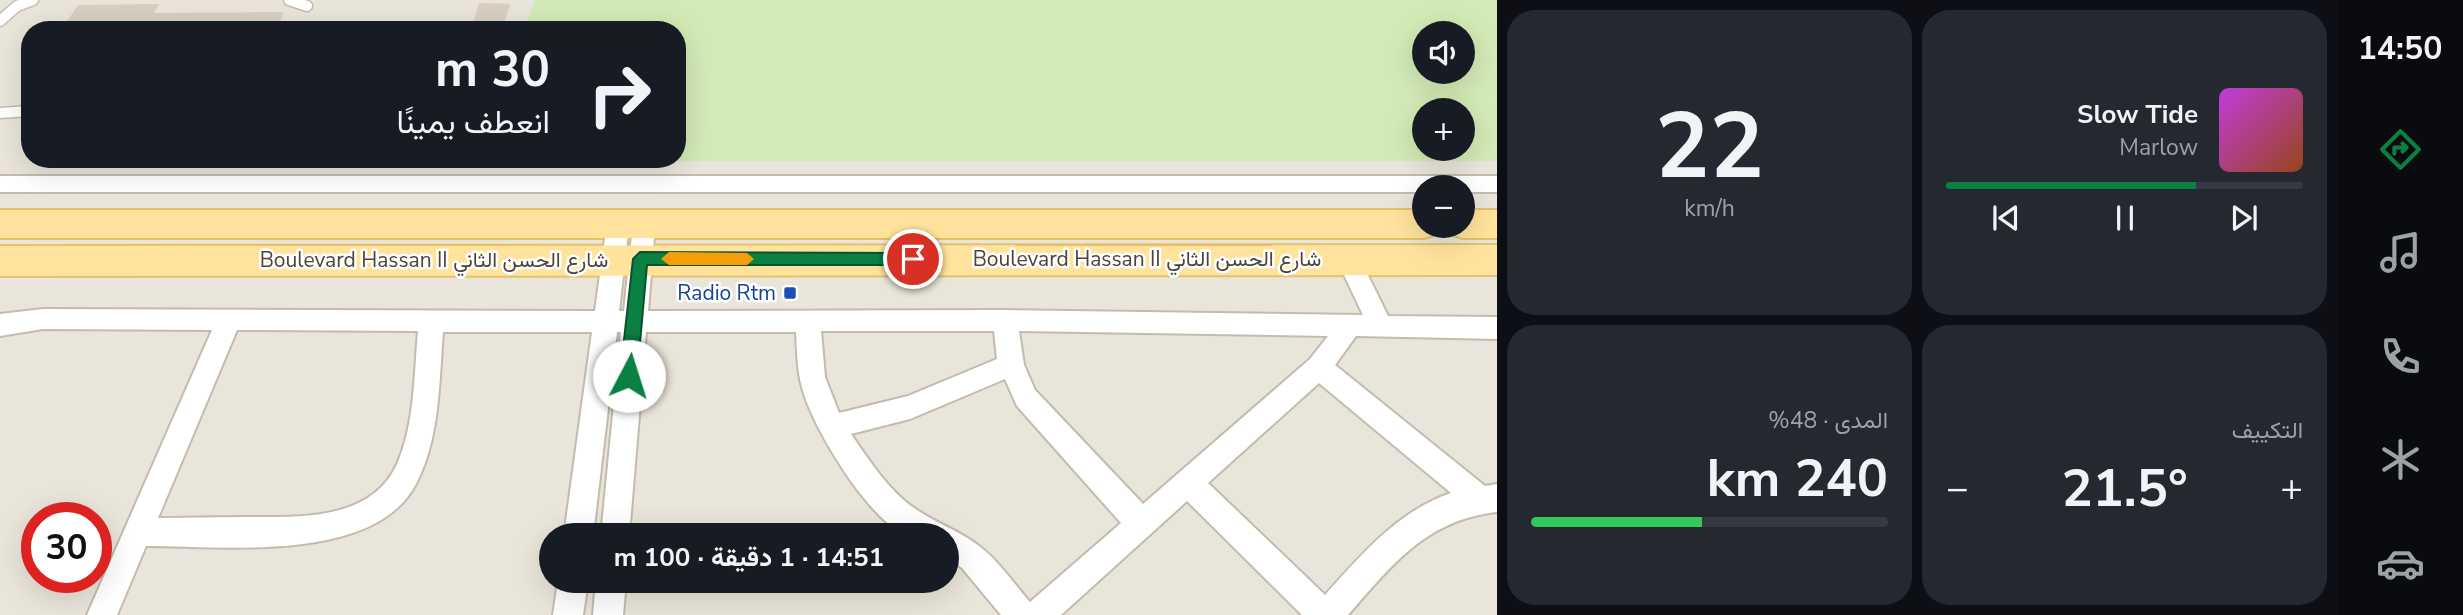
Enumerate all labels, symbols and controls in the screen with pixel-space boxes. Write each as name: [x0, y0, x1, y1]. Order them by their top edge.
map controls: [1412, 21, 1475, 238]
button: sound: [1412, 21, 1475, 84]
text: 14:50: [2358, 27, 2442, 70]
text: 30 m: [435, 36, 550, 103]
icon: right: [574, 49, 665, 140]
text: 22: [1655, 85, 1764, 209]
text: Slow Tide: [2077, 97, 2198, 132]
button: +: [1412, 98, 1475, 161]
text: انعطف يمينًا: [397, 101, 550, 144]
icon: directions: [2376, 125, 2425, 174]
text: Marlow: [2119, 132, 2198, 163]
button: −: [1412, 175, 1475, 238]
text: km/h: [1684, 193, 1735, 224]
icon: previous: [1987, 199, 2025, 237]
icon: pause: [2106, 199, 2144, 237]
icon: next: [2225, 199, 2263, 237]
icon: music: [2376, 228, 2425, 277]
pin: [883, 229, 943, 289]
icon: arrive: [894, 240, 932, 278]
street label: Boulevard Hassan II شارع الحسن الثاني: [973, 245, 1321, 276]
street label: Boulevard Hassan II شارع الحسن الثاني: [260, 246, 608, 277]
place label: Radio Rtm: [677, 279, 776, 307]
marker: Radio Rtm: [782, 285, 798, 301]
icon: phone: [2376, 332, 2425, 381]
position arrow: [592, 339, 666, 413]
text: المدى · 48%: [1768, 405, 1888, 436]
text: التكييف: [2232, 415, 2303, 446]
icon: climate: [2376, 435, 2425, 484]
text: 240 km: [1707, 443, 1888, 514]
text: 21.5°: [2061, 453, 2188, 524]
text: −: [1946, 463, 1969, 514]
text: +: [2280, 463, 2303, 514]
speed limit sign: 30: [21, 502, 112, 593]
icon: car: [2376, 539, 2425, 588]
text: 14:51 · 1 دقيقة · 100 m: [614, 540, 884, 575]

